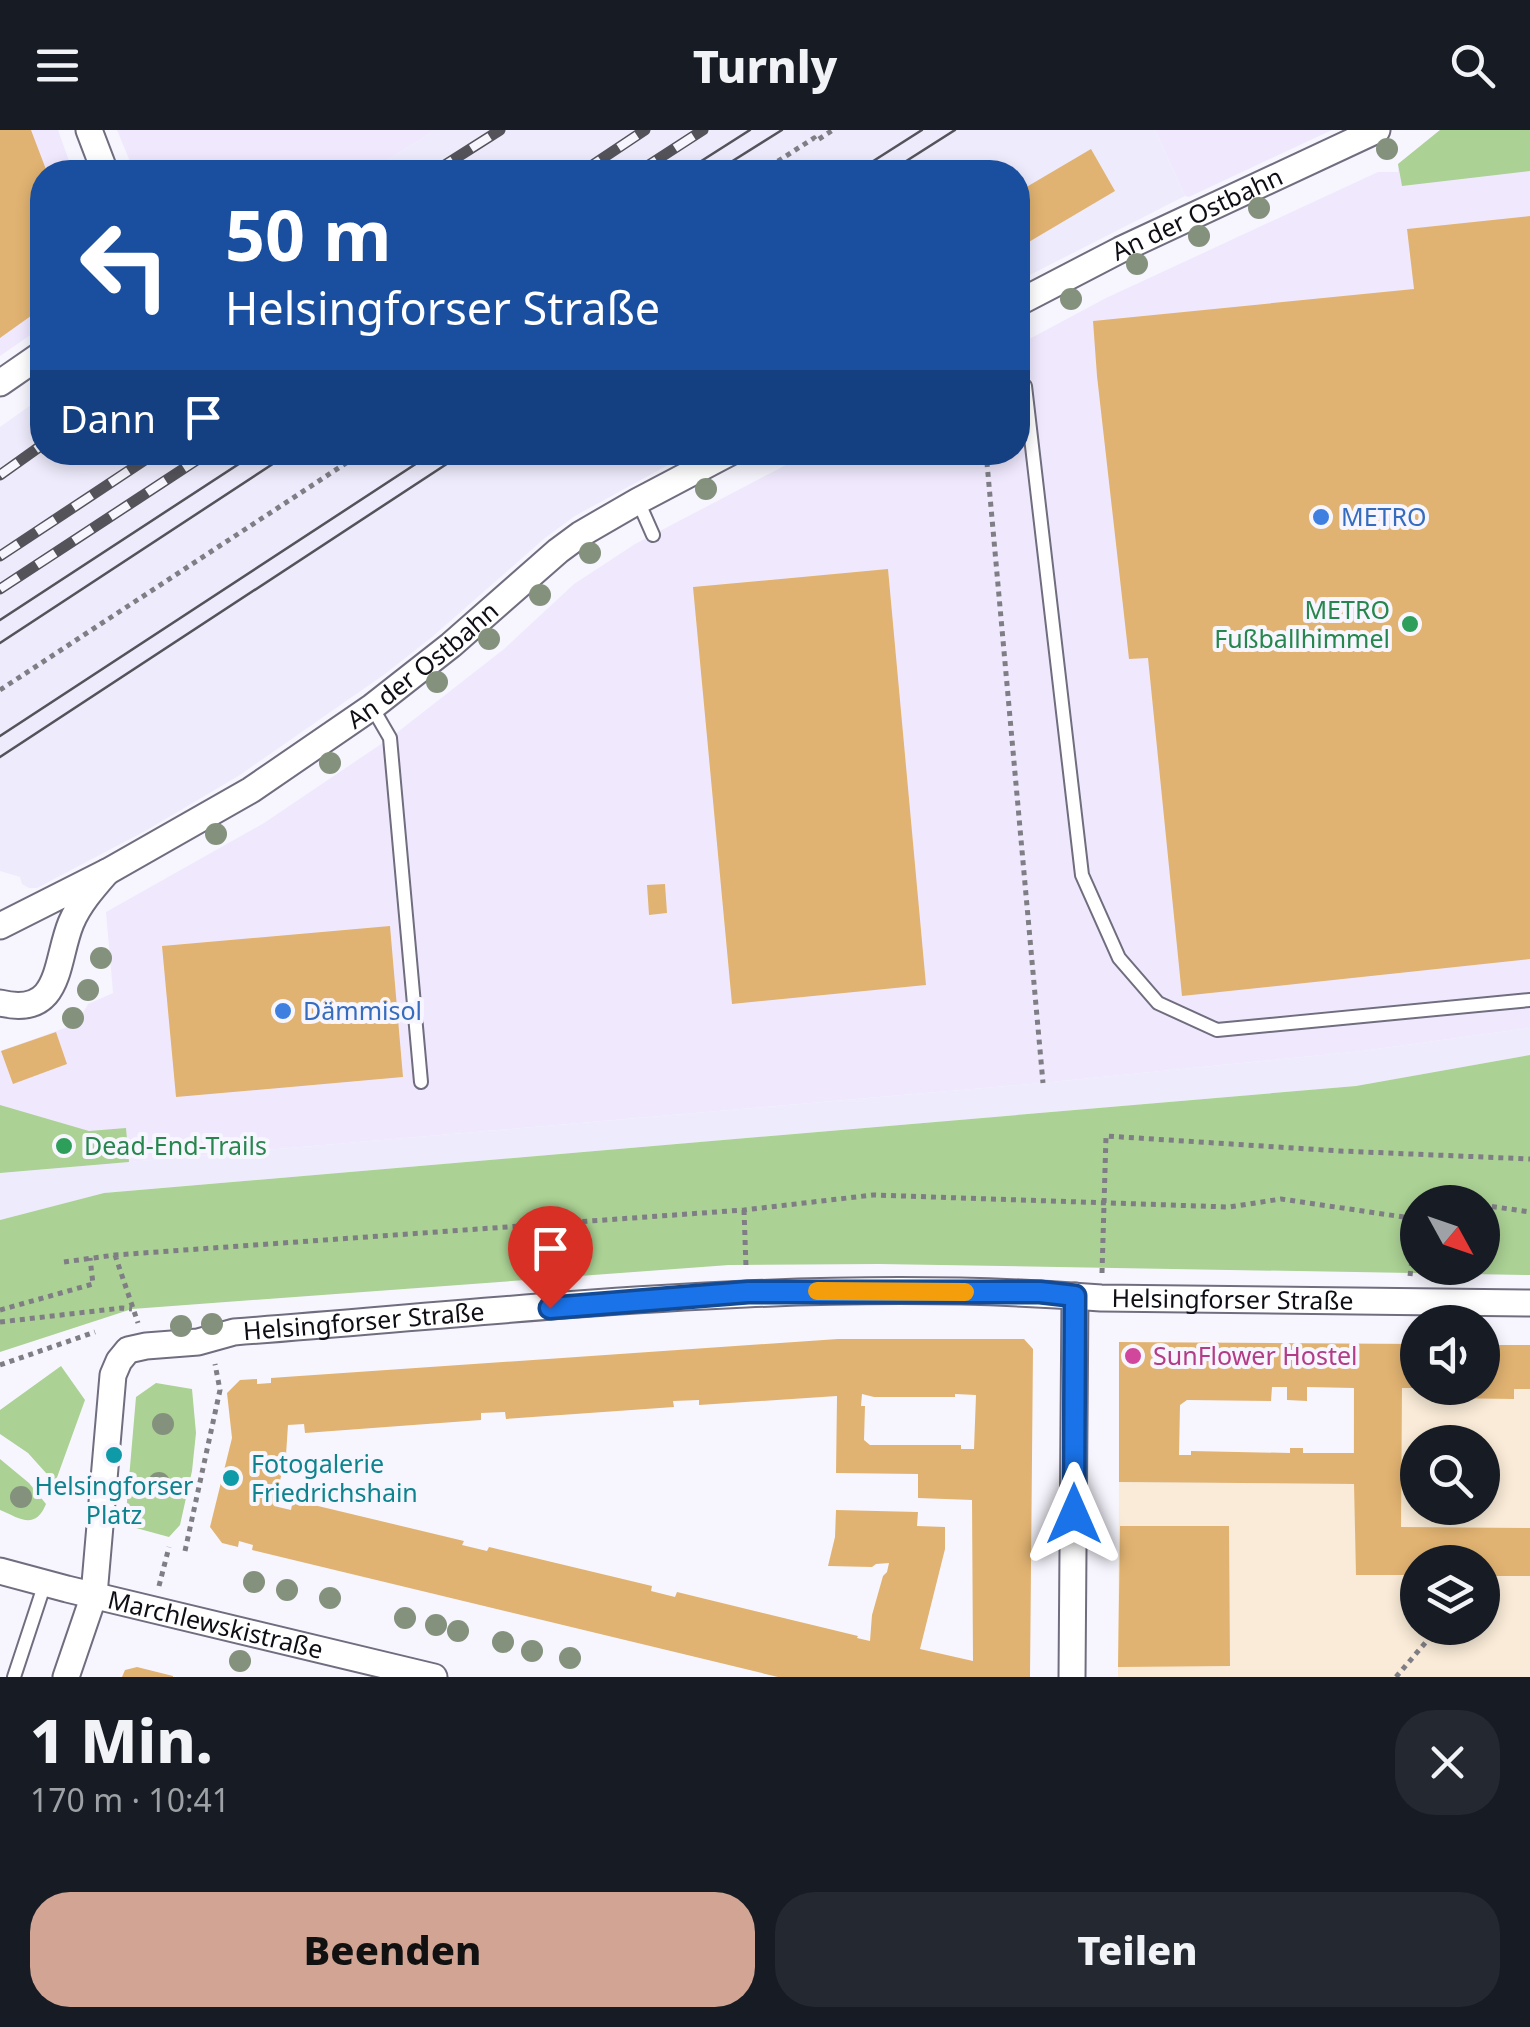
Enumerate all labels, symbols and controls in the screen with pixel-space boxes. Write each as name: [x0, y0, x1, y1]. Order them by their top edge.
text: Turnly: [693, 35, 837, 96]
icon: menu: [30, 38, 85, 93]
icon: search: [1445, 38, 1500, 93]
street label: An der Ostbahn: [1106, 159, 1288, 268]
text: 50 m: [225, 186, 392, 282]
icon: left: [60, 200, 190, 330]
text: Helsingforser Straße: [225, 277, 660, 338]
icon: arrive: [176, 390, 231, 445]
text: Dann: [60, 392, 156, 444]
place label: METRO: [1341, 499, 1427, 533]
marker: METRO: [1310, 506, 1332, 528]
place label: METRO Fußballhimmel: [1214, 592, 1390, 655]
street label: An der Ostbahn: [340, 593, 505, 735]
marker: METRO Fußballhimmel: [1399, 613, 1421, 635]
place label: Dämmisol: [303, 993, 422, 1027]
marker: Dämmisol: [272, 1000, 294, 1022]
place label: Dead-End-Trails: [84, 1128, 267, 1162]
marker: Dead-End-Trails: [53, 1135, 75, 1157]
north arrow: [1400, 1185, 1500, 1285]
map controls: [1400, 1185, 1500, 1645]
pin: [508, 1206, 593, 1309]
icon: arrive: [523, 1221, 578, 1276]
street label: Helsingforser Straße: [1111, 1280, 1354, 1317]
street label: Helsingforser Straße: [242, 1293, 486, 1347]
button: sound: [1400, 1305, 1500, 1405]
place label: SunFlower Hostel: [1153, 1338, 1357, 1372]
marker: SunFlower Hostel: [1122, 1345, 1144, 1367]
button: search: [1400, 1425, 1500, 1525]
marker: Helsingforser Platz: [103, 1444, 125, 1466]
place label: Fotogalerie Friedrichshain: [251, 1446, 418, 1509]
position arrow: [1022, 1462, 1126, 1566]
marker: Fotogalerie Friedrichshain: [220, 1467, 242, 1489]
place label: Helsingforser Platz: [35, 1468, 193, 1531]
button: layers: [1400, 1545, 1500, 1645]
street label: Marchlewskistraße: [105, 1581, 327, 1666]
text: 1 Min.: [30, 1699, 213, 1781]
button: close: [1395, 1710, 1500, 1815]
text: 170 m · 10:41: [30, 1778, 230, 1821]
button: Beenden: [30, 1892, 755, 2007]
button: Teilen: [775, 1892, 1500, 2007]

